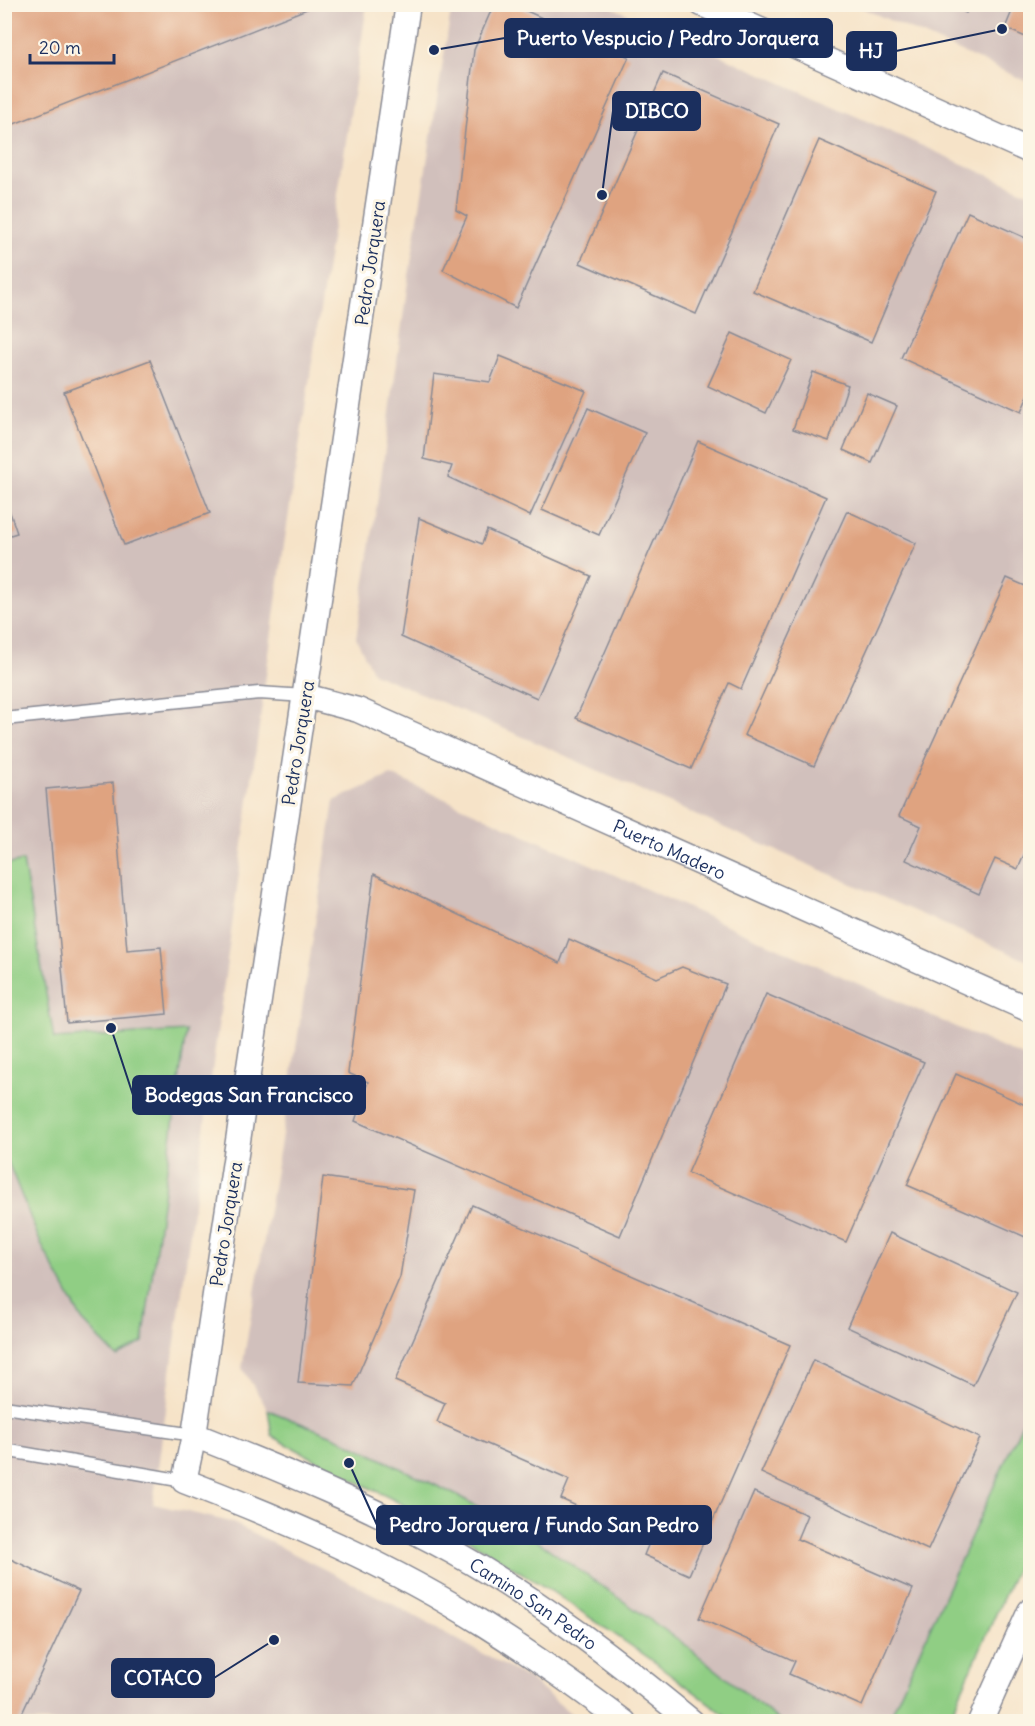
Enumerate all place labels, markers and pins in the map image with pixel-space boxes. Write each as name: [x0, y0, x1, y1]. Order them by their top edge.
callout: Puerto Vespucio / Pedro Jorquera: [505, 19, 832, 57]
callout: HJ: [847, 32, 896, 70]
callout: DIBCO: [613, 92, 700, 130]
callout: Bodegas San Francisco: [133, 1076, 365, 1114]
callout: Pedro Jorquera / Fundo San Pedro: [377, 1506, 711, 1544]
callout: COTACO: [112, 1659, 214, 1697]

